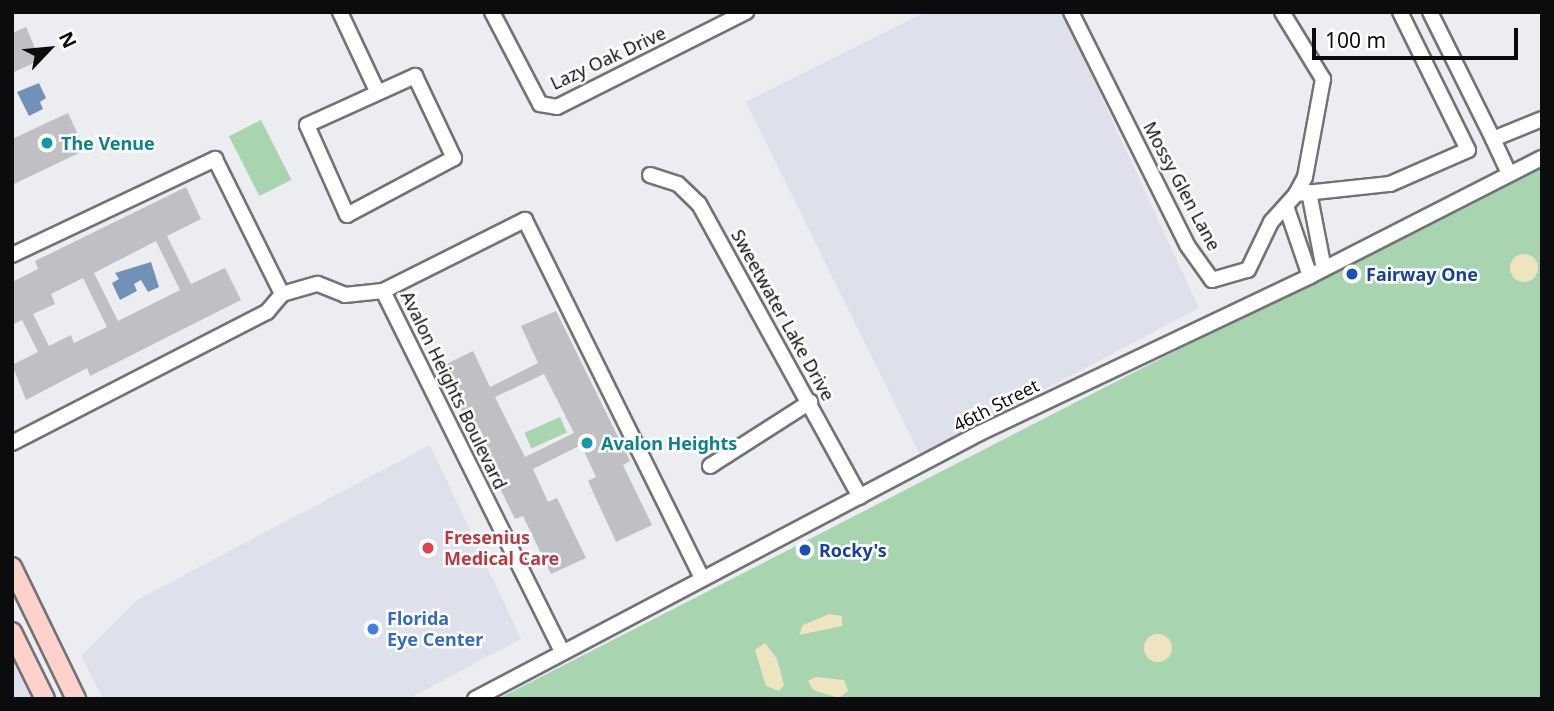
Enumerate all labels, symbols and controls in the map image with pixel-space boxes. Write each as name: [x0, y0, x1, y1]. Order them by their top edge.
north arrow: [14, 14, 84, 84]
scale bar: [1316, 14, 1522, 58]
street label: Lazy Oak Drive: [547, 22, 669, 94]
text: 100 m: [1325, 26, 1386, 54]
text: N: [53, 27, 83, 52]
street label: Mossy Glen Lane: [1139, 118, 1225, 254]
place label: The Venue: [61, 132, 155, 154]
marker: The Venue: [39, 135, 55, 151]
street label: Sweetwater Lake Drive: [727, 226, 839, 404]
place label: Fairway One: [1366, 263, 1478, 285]
marker: Fairway One: [1344, 266, 1360, 282]
street label: Avalon Heights Boulevard: [397, 287, 511, 493]
street label: 46th Street: [950, 374, 1042, 436]
place label: Avalon Heights: [601, 432, 737, 454]
marker: Avalon Heights: [579, 435, 595, 451]
place label: Fresenius Medical Care: [444, 527, 559, 570]
marker: Fresenius Medical Care: [418, 538, 438, 558]
place label: Rocky's: [819, 539, 887, 561]
marker: Rocky's: [797, 542, 813, 558]
place label: Florida Eye Center: [387, 608, 483, 650]
marker: Florida Eye Center: [365, 621, 381, 637]

